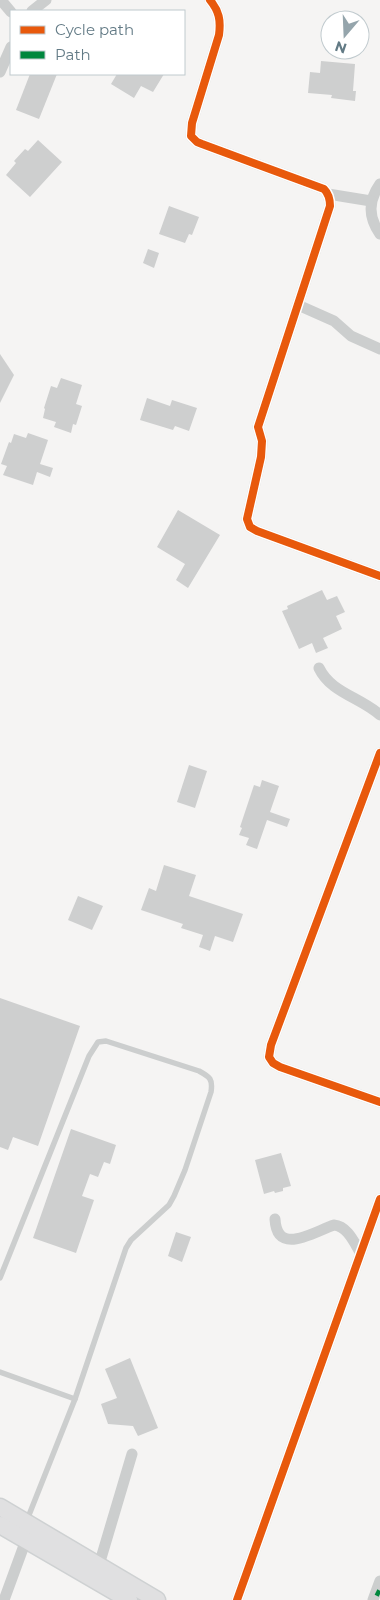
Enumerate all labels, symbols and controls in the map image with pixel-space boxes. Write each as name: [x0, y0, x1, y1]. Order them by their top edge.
legend: [10, 10, 185, 75]
north arrow: [320, 10, 370, 60]
text: Cycle path: [55, 20, 134, 39]
text: N: [332, 37, 349, 58]
text: Path: [55, 45, 91, 64]

